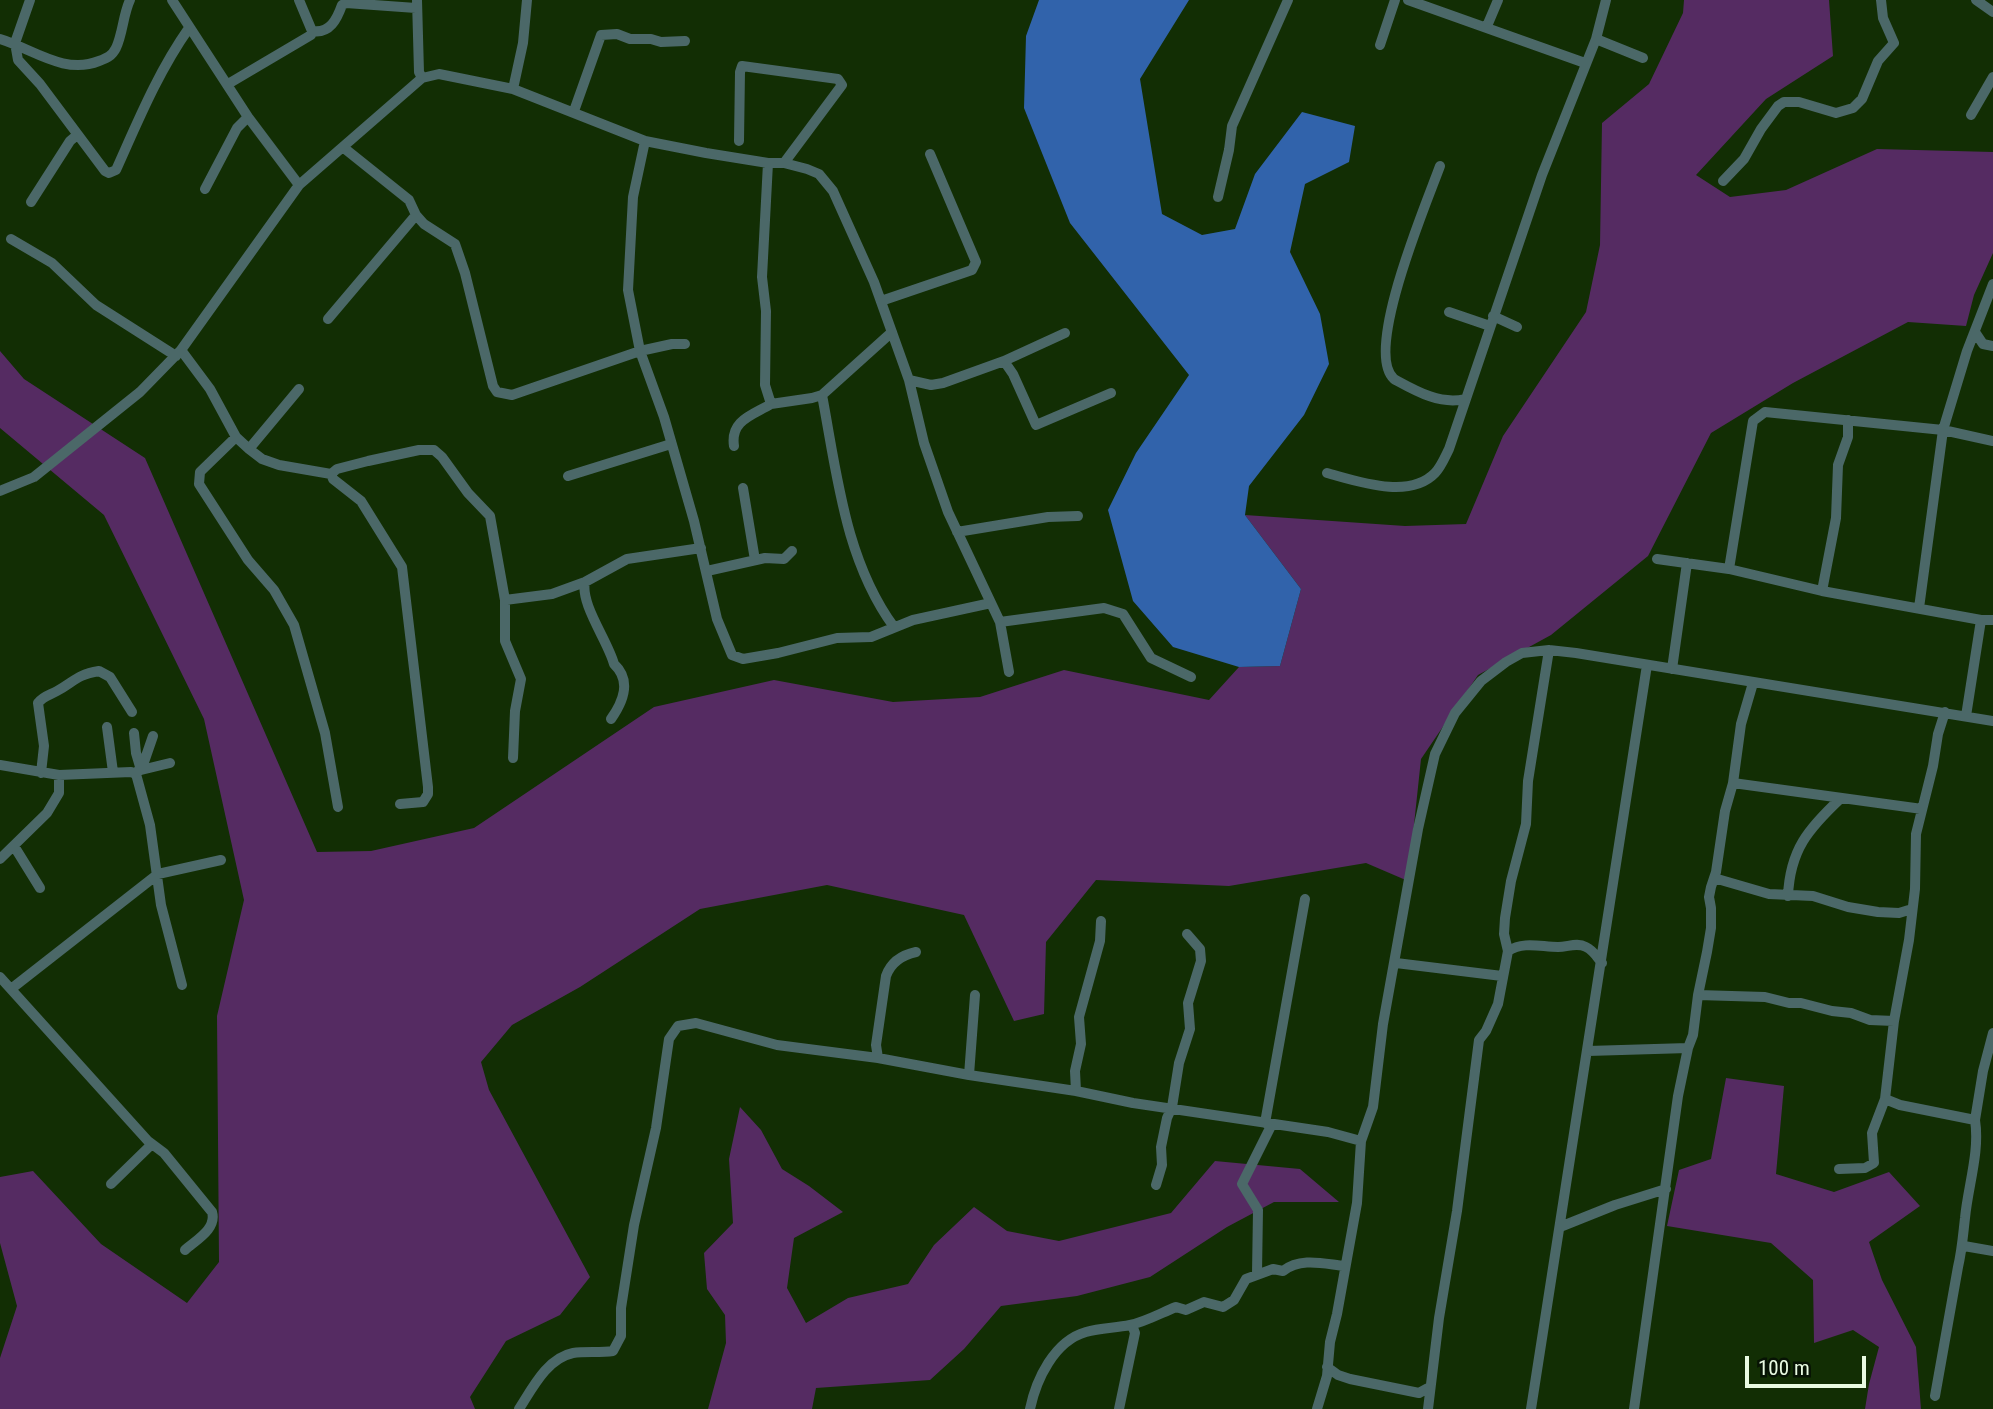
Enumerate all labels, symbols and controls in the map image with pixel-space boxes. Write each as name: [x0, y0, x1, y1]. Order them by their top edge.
scale bar: [1748, 1342, 1869, 1386]
text: 100 m: [1758, 1356, 1810, 1380]

